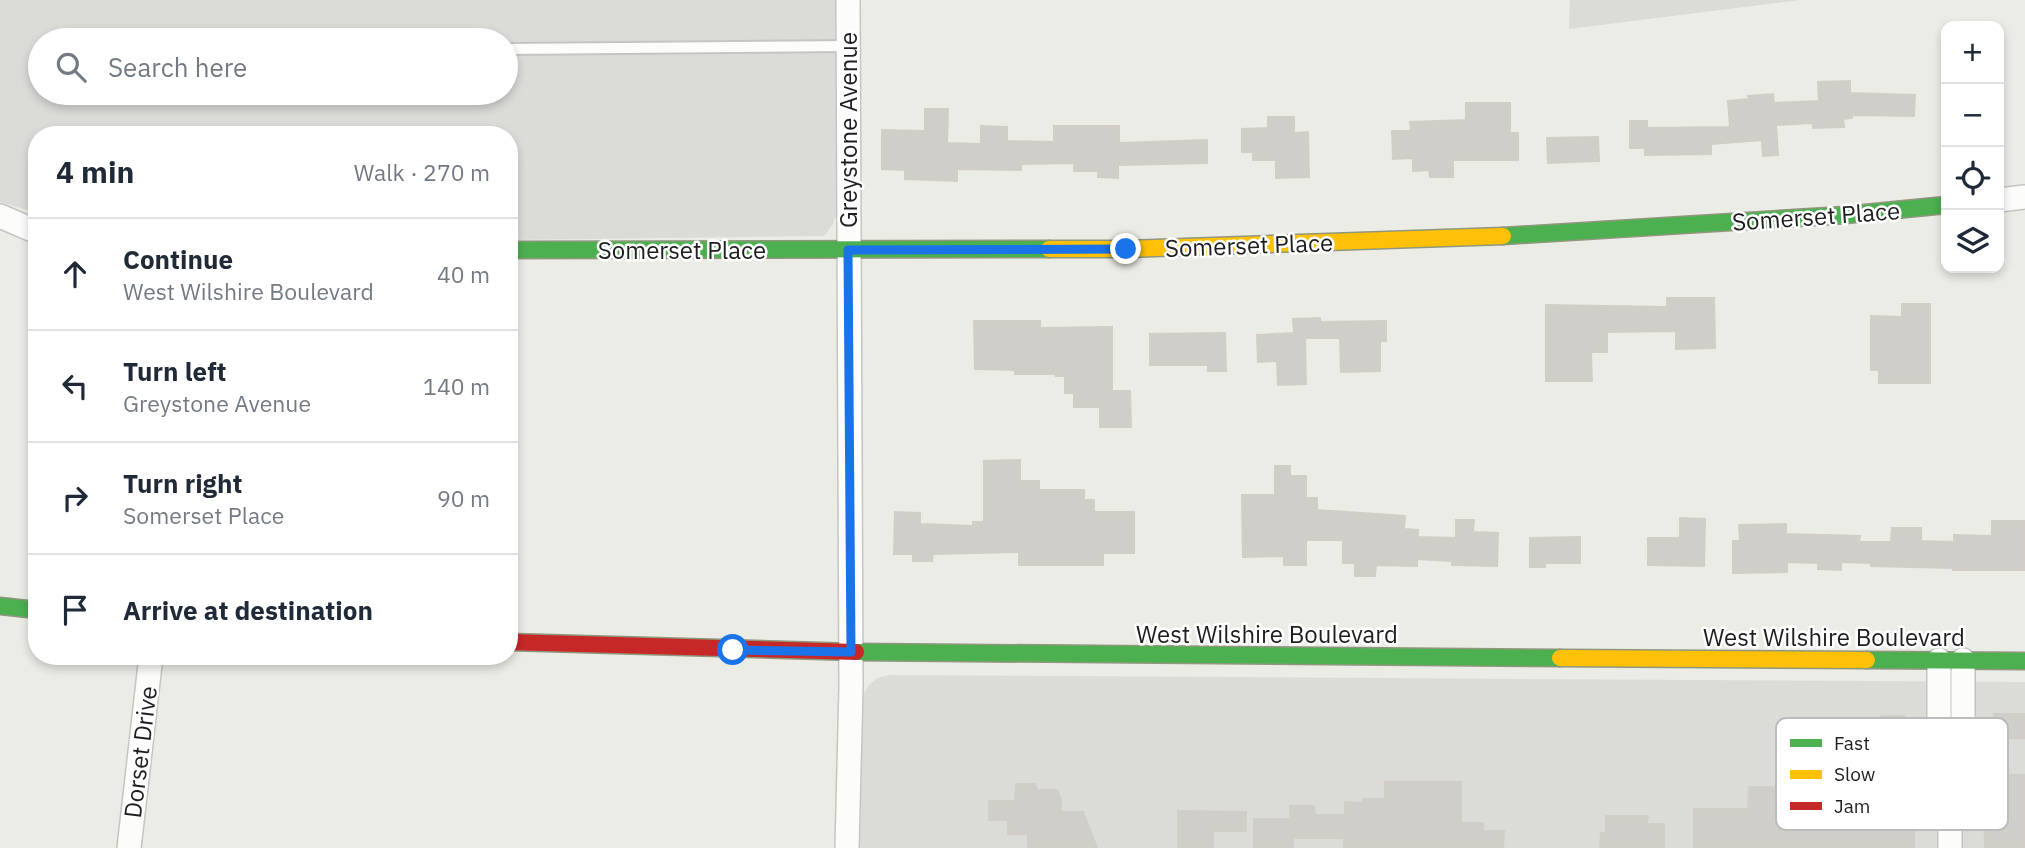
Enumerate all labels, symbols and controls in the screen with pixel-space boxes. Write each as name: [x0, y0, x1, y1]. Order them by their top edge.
map controls: [1941, 21, 2004, 273]
button: +: [1941, 21, 2004, 84]
search box: [28, 28, 518, 105]
street label: Greystone Avenue: [832, 32, 864, 228]
icon: search: [52, 48, 90, 86]
text: Search here: [108, 50, 247, 84]
button: −: [1941, 84, 2004, 147]
button: locate: [1941, 147, 2004, 210]
text: 4 min: [56, 152, 134, 191]
text: Walk · 270 m: [354, 157, 490, 187]
street label: Somerset Place: [1731, 194, 1901, 238]
button: layers: [1941, 210, 2004, 273]
street label: Somerset Place: [1164, 226, 1334, 264]
route end: [1110, 233, 1141, 264]
street label: Somerset Place: [598, 234, 766, 266]
text: Continue: [123, 242, 233, 276]
icon: ahead: [56, 255, 94, 293]
text: 40 m: [437, 259, 490, 289]
text: West Wilshire Boulevard: [123, 276, 374, 306]
text: Turn left: [123, 354, 226, 388]
icon: left: [56, 367, 94, 405]
text: 140 m: [423, 371, 490, 401]
text: Greystone Avenue: [123, 388, 311, 418]
text: Turn right: [123, 466, 242, 500]
icon: right: [56, 479, 94, 517]
text: 90 m: [437, 483, 490, 513]
text: Somerset Place: [123, 500, 284, 530]
icon: arrive: [56, 591, 94, 629]
text: Arrive at destination: [123, 593, 373, 627]
street label: West Wilshire Boulevard: [1136, 618, 1398, 650]
street label: West Wilshire Boulevard: [1703, 621, 1965, 653]
route start: [717, 634, 748, 665]
street label: Dorset Drive: [116, 684, 164, 820]
legend: [1776, 718, 2008, 830]
text: Fast: [1834, 731, 1870, 755]
text: Slow: [1834, 762, 1875, 786]
text: Jam: [1834, 794, 1870, 818]

